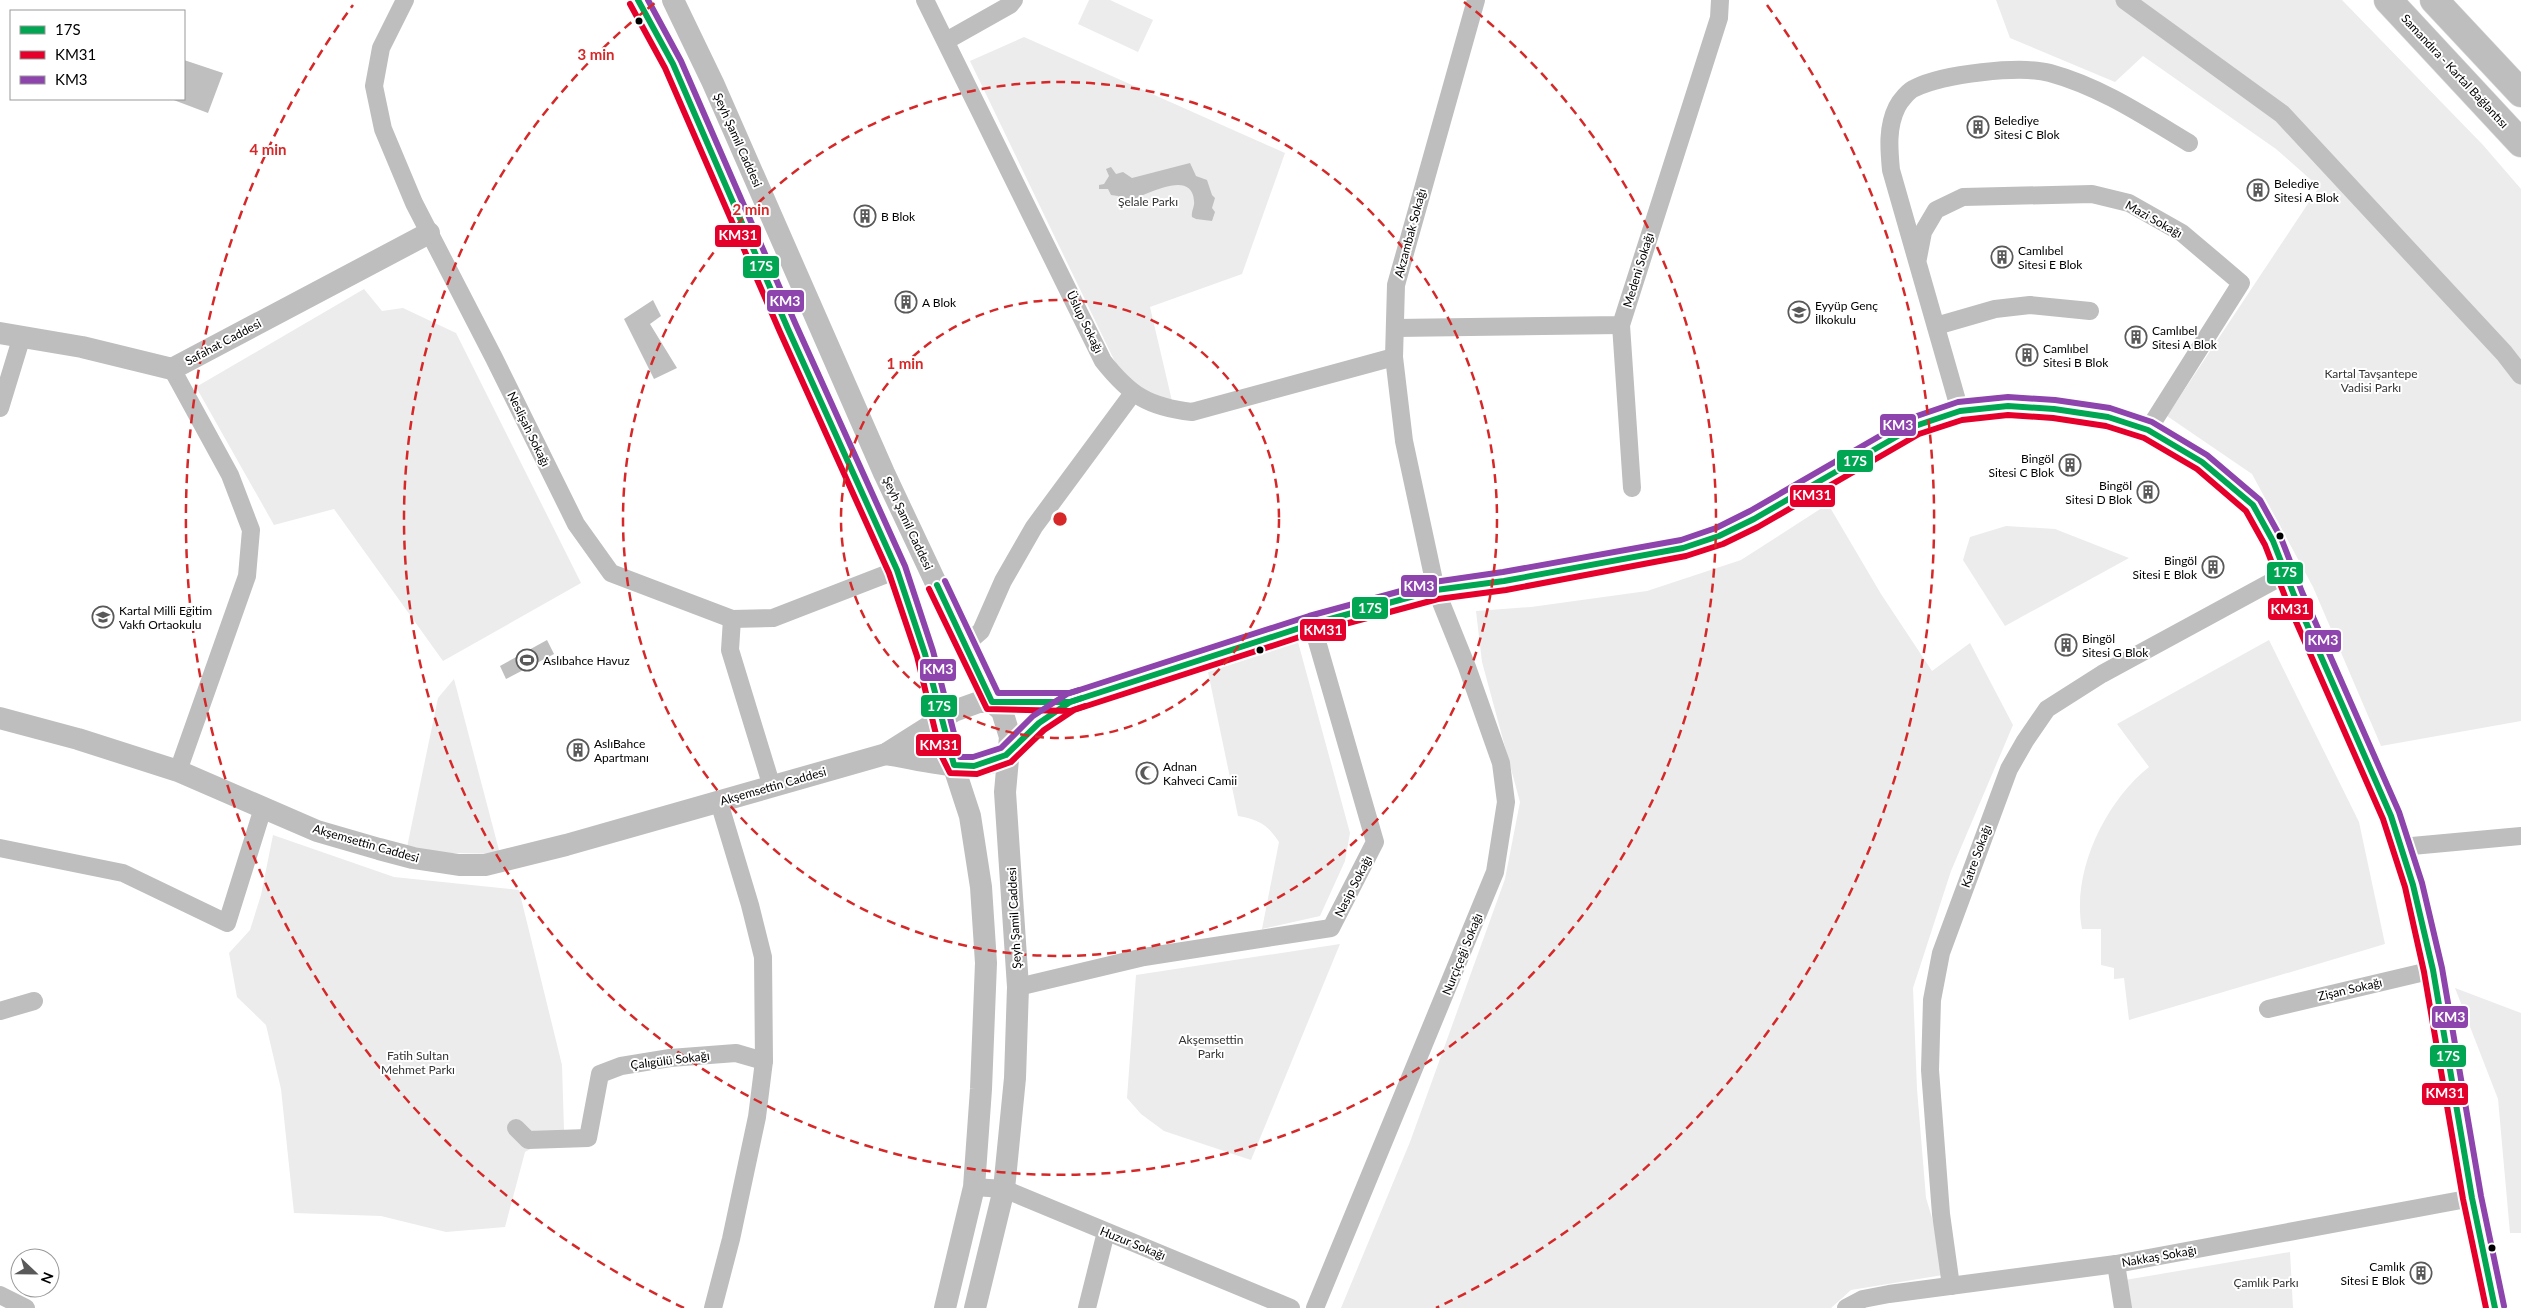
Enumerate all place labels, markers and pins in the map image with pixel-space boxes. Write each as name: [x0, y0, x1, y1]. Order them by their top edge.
unlabelled marker: [634, 16, 644, 26]
place label: Belediye Sitesi C Blok: [1994, 113, 2060, 142]
building icon: Belediye Sitesi C Blok: [1966, 115, 1990, 139]
place label: Belediye Sitesi A Blok: [2274, 176, 2340, 205]
building icon: Belediye Sitesi A Blok: [2246, 178, 2270, 202]
building icon: B Blok: [853, 204, 877, 228]
place label: B Blok: [881, 209, 916, 224]
place label: Camlıbel Sitesi E Blok: [2018, 243, 2083, 272]
building icon: Camlıbel Sitesi E Blok: [1990, 245, 2014, 269]
building icon: A Blok: [894, 290, 918, 314]
place label: A Blok: [922, 295, 957, 310]
place label: Eyyüp Genç İlkokulu: [1815, 298, 1878, 327]
school or university icon: Eyyüp Genç İlkokulu: [1787, 300, 1811, 324]
place label: Camlıbel Sitesi A Blok: [2152, 323, 2218, 352]
building icon: Camlıbel Sitesi A Blok: [2124, 325, 2148, 349]
place label: Camlıbel Sitesi B Blok: [2043, 341, 2109, 370]
building icon: Camlıbel Sitesi B Blok: [2015, 343, 2039, 367]
place label: Bingöl Sitesi C Blok: [1988, 451, 2055, 480]
building icon: Bingöl Sitesi C Blok: [2058, 453, 2082, 477]
place label: Bingöl Sitesi D Blok: [2065, 478, 2133, 507]
building icon: Bingöl Sitesi D Blok: [2136, 480, 2160, 504]
centre of rings: [1051, 510, 1069, 528]
unlabelled marker: [2275, 531, 2285, 541]
place label: Bingöl Sitesi E Blok: [2133, 553, 2198, 582]
building icon: Bingöl Sitesi E Blok: [2201, 555, 2225, 579]
place label: Kartal Milli Eğitim Vakfı Ortaokulu: [119, 603, 212, 632]
school or university icon: Kartal Milli Eğitim Vakfı Ortaokulu: [91, 605, 115, 629]
place label: Bingöl Sitesi G Blok: [2082, 631, 2149, 660]
building icon: Bingöl Sitesi G Blok: [2054, 633, 2078, 657]
unlabelled marker: [1255, 645, 1265, 655]
sports icon: Aslıbahce Havuz: [515, 648, 539, 672]
place label: Aslıbahce Havuz: [543, 653, 630, 668]
place label: AslıBahce Apartmanı: [594, 736, 649, 765]
building icon: AslıBahce Apartmanı: [566, 738, 590, 762]
place label: Adnan Kahveci Camii: [1163, 759, 1237, 788]
mosque icon: Adnan Kahveci Camii: [1135, 761, 1159, 785]
unlabelled marker: [2487, 1243, 2497, 1253]
place label: Camlık Sitesi E Blok: [2341, 1259, 2406, 1288]
building icon: Camlık Sitesi E Blok: [2409, 1261, 2433, 1285]

